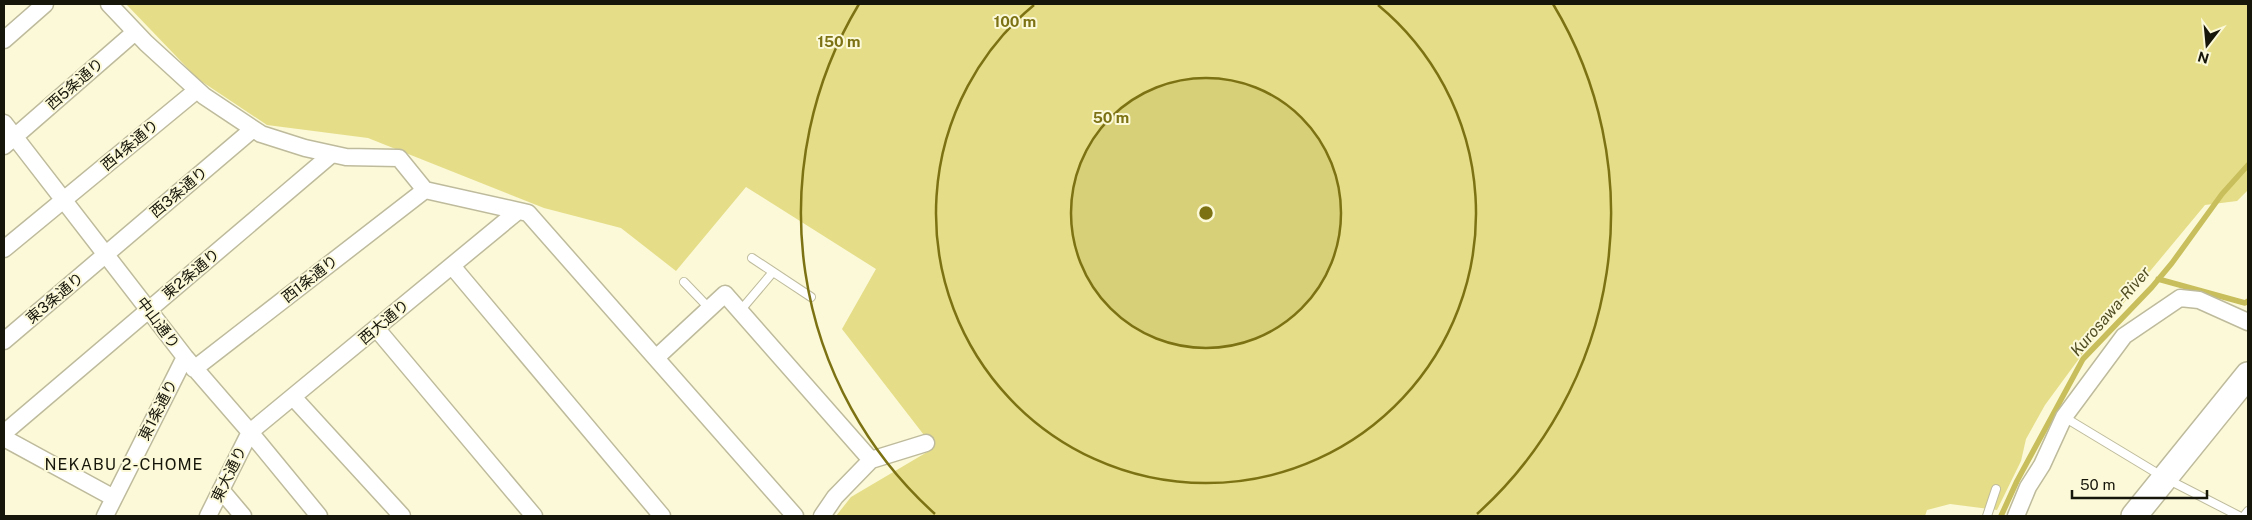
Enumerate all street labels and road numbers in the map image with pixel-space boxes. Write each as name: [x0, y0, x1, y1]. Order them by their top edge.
street label: 西5条通り: [43, 54, 107, 113]
street label: 西4条通り: [98, 116, 162, 173]
street label: 西3条通り: [147, 163, 211, 220]
street label: 東2条通り: [159, 245, 223, 302]
street label: 西1条通り: [278, 252, 341, 306]
street label: 東3条通り: [23, 269, 87, 326]
street label: 中山通り: [134, 294, 183, 352]
street label: 西大通り: [355, 296, 412, 347]
street label: 東1条通り: [135, 376, 180, 443]
street label: 東大通り: [208, 443, 249, 504]

